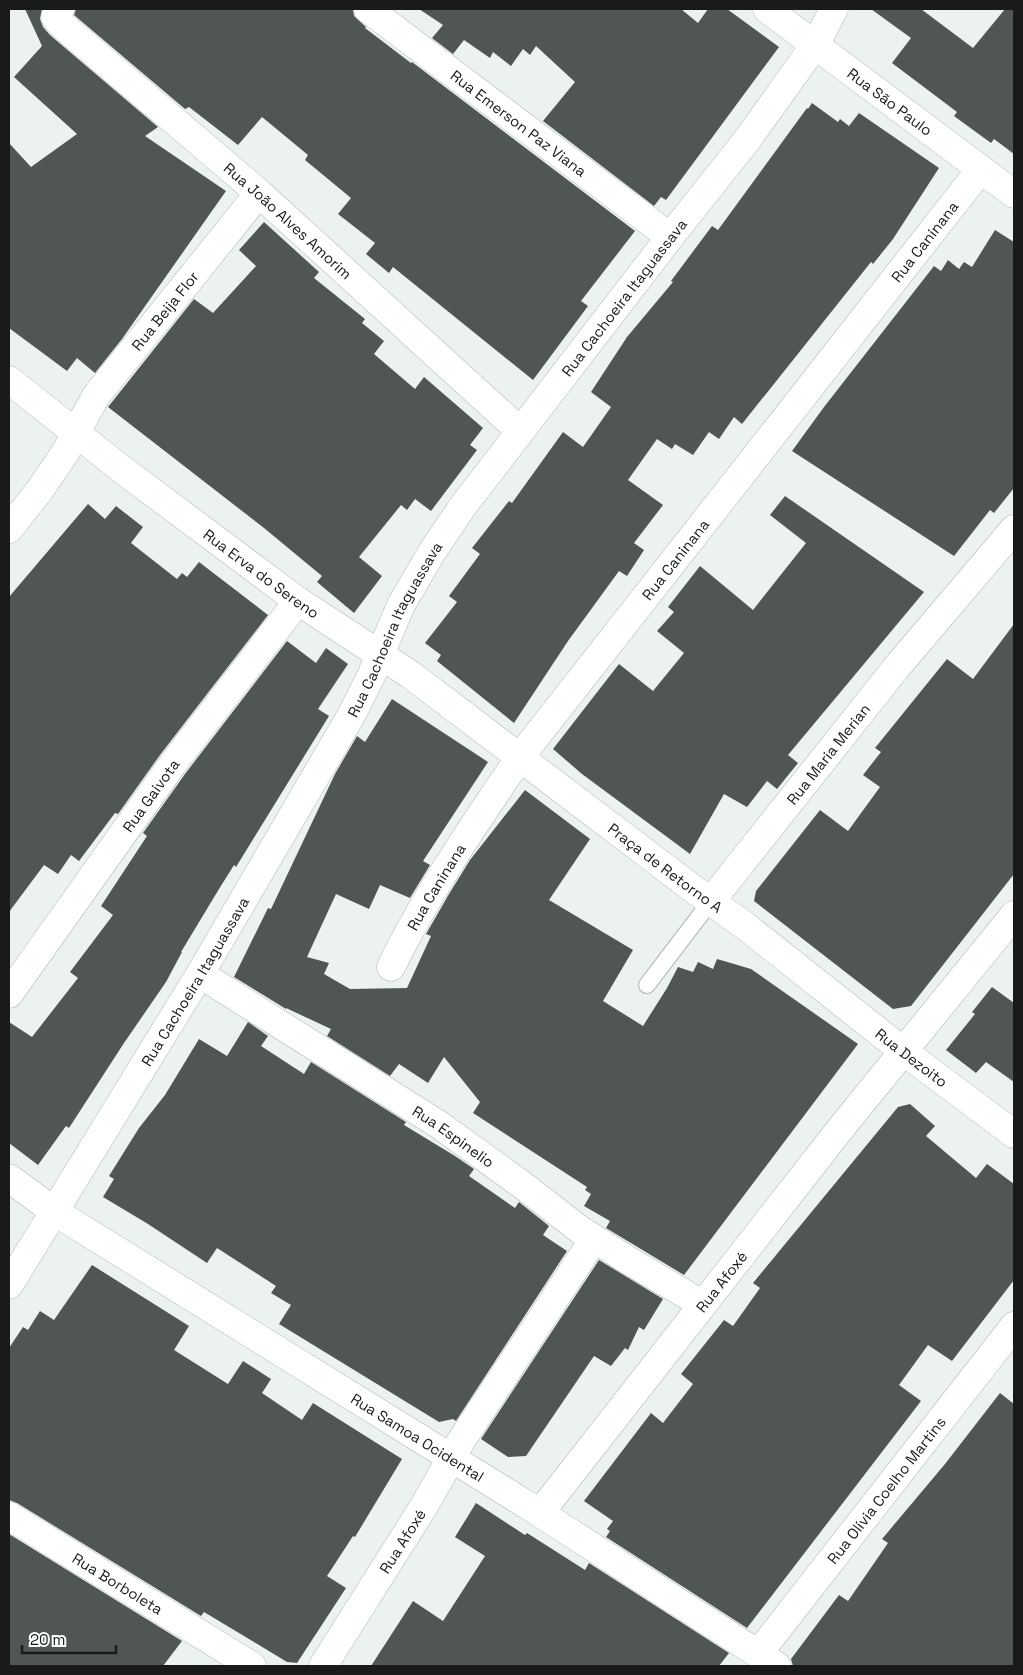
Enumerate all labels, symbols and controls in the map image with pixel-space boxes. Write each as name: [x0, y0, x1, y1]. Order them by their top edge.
street label: Rua São Paulo: [844, 63, 937, 139]
street label: Rua Emerson Paz Viana: [447, 65, 591, 181]
street label: Rua João Alves Amorim: [220, 158, 356, 283]
street label: Rua Caninana: [887, 197, 962, 286]
street label: Rua Cachoeira Itaguassava: [557, 214, 691, 380]
street label: Rua Beija Flor: [127, 267, 203, 354]
street label: Rua Caninana: [637, 515, 713, 604]
street label: Rua Erva do Sereno: [200, 524, 323, 622]
street label: Rua Cachoeira Itaguassava: [343, 537, 446, 720]
street label: Rua Maria Merian: [782, 699, 874, 808]
street label: Rua Gaivota: [118, 754, 183, 836]
street label: Praça de Retorno A: [605, 818, 727, 917]
street label: Rua Caninana: [402, 839, 469, 933]
street label: Rua Cachoeira Itaguassava: [136, 893, 253, 1069]
street label: Rua Dezoito: [872, 1023, 952, 1091]
street label: Rua Espinelio: [409, 1101, 498, 1171]
street label: Rua Afoxé: [691, 1247, 751, 1316]
street label: Rua Samoa Ocidental: [348, 1389, 488, 1486]
street label: Rua Olívia Coelho Martins: [823, 1412, 949, 1567]
street label: Rua Afoxé: [375, 1505, 429, 1577]
street label: Rua Borboleta: [69, 1548, 167, 1618]
scale bar: [22, 1622, 116, 1654]
text: 20 m: [30, 1630, 65, 1649]

